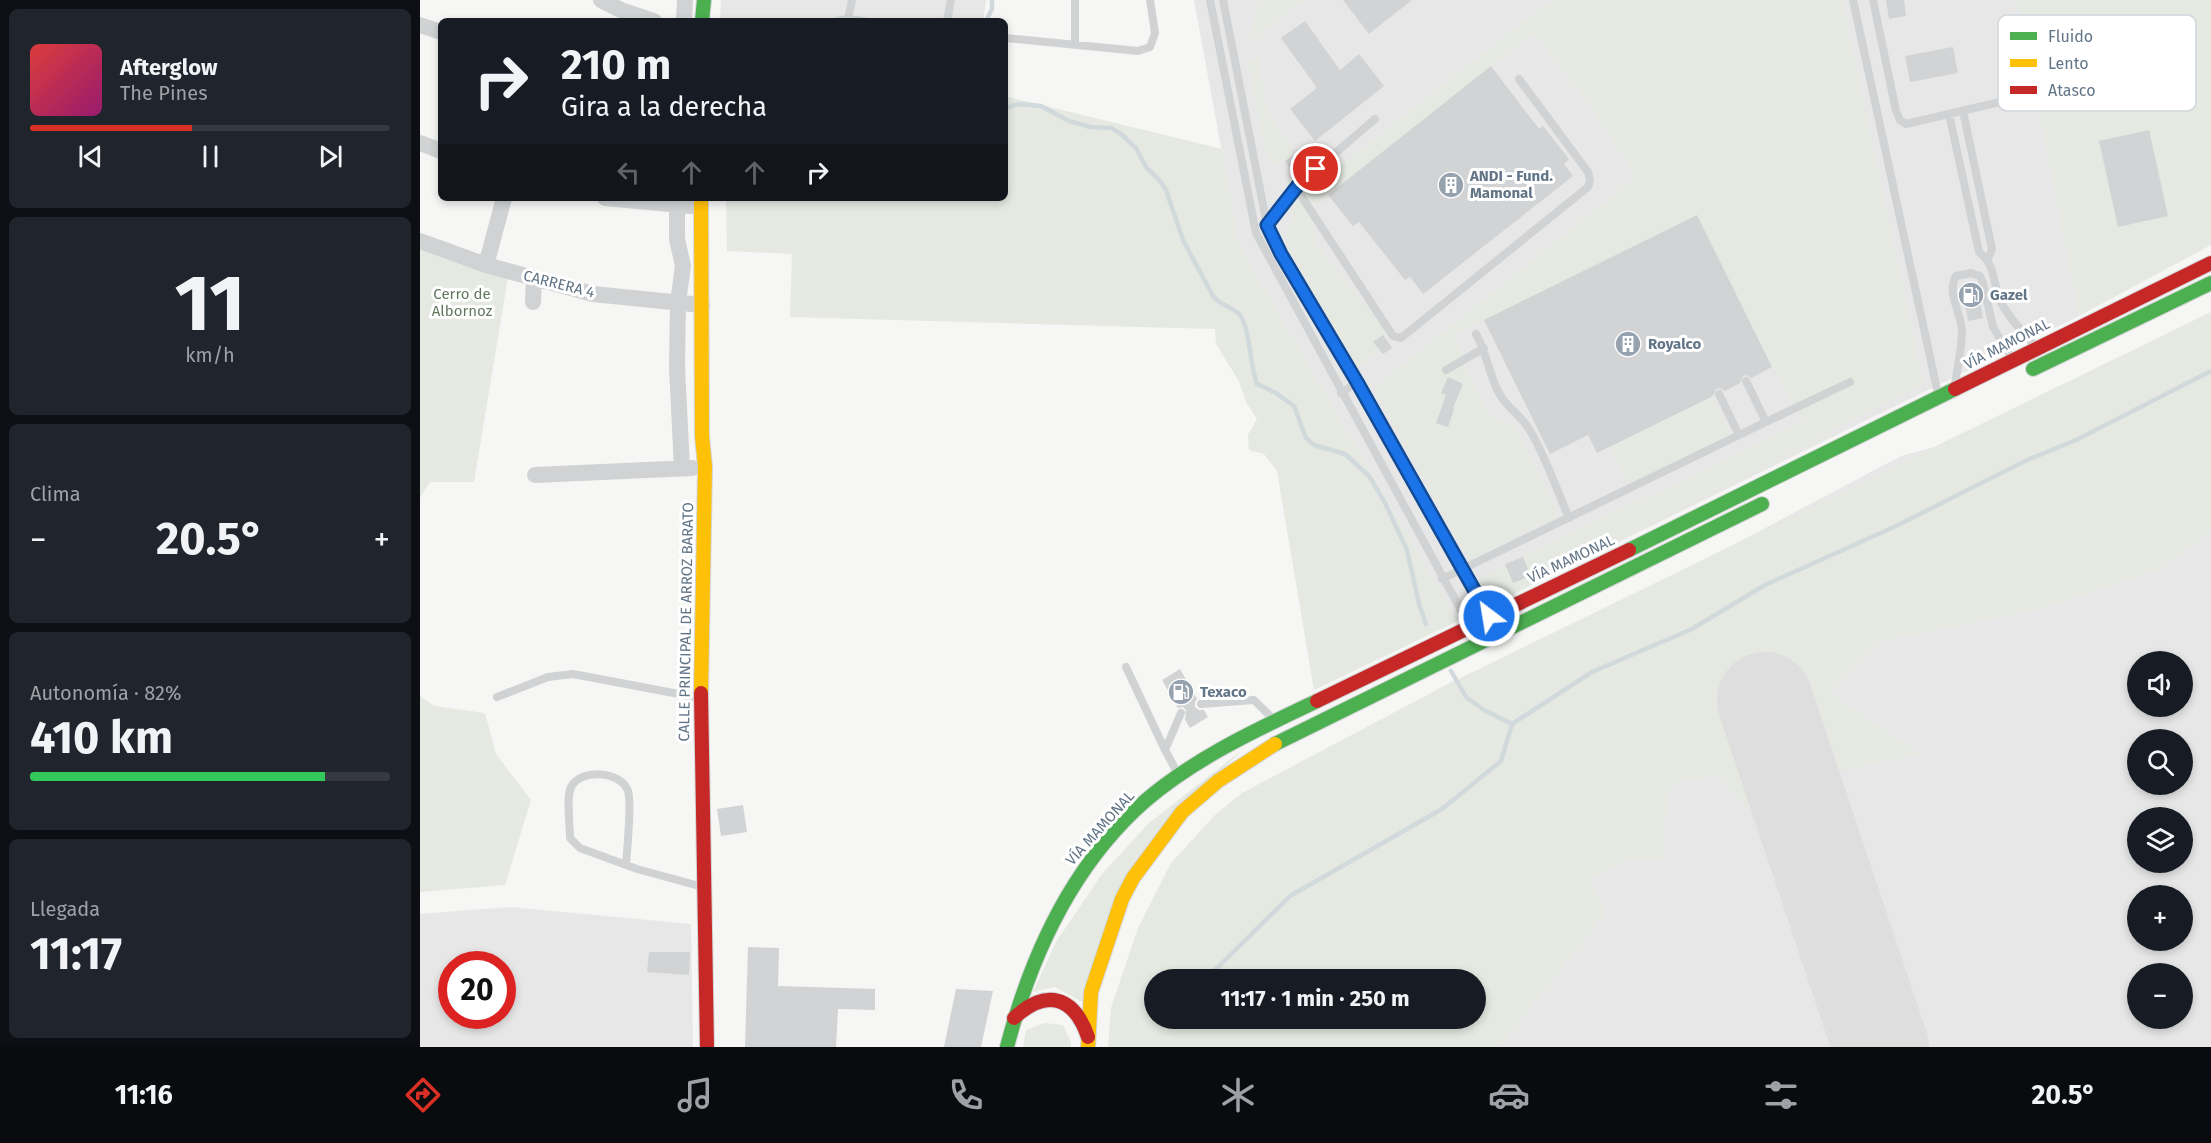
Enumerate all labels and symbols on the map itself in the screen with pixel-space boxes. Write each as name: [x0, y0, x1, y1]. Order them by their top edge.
legend: [1998, 15, 2196, 111]
text: Fluido: [2048, 27, 2093, 46]
text: Lento: [2048, 54, 2089, 73]
text: Atasco: [2048, 81, 2096, 100]
pin: [1290, 143, 1341, 194]
place label: ANDI - Fund. Mamonal: [1469, 167, 1553, 202]
building icon: ANDI - Fund. Mamonal: [1436, 170, 1466, 200]
street label: CARRERA 4: [522, 266, 597, 302]
fuel station icon: Gazel: [1956, 280, 1986, 310]
park label: Cerro de Albornoz: [432, 285, 493, 320]
place label: Gazel: [1990, 286, 2028, 304]
street label: VÍA MAMONAL: [1961, 314, 2053, 373]
building icon: Royalco: [1613, 329, 1643, 359]
place label: Royalco: [1648, 335, 1701, 353]
street label: CALLE PRINCIPAL DE ARROZ BARATO: [675, 502, 697, 742]
street label: VÍA MAMONAL: [1525, 531, 1618, 587]
position arrow: [1457, 584, 1521, 648]
fuel station icon: Texaco: [1166, 677, 1196, 707]
place label: Texaco: [1200, 683, 1247, 701]
street label: VÍA MAMONAL: [1062, 787, 1138, 869]
speed limit sign: 20: [438, 951, 516, 1029]

